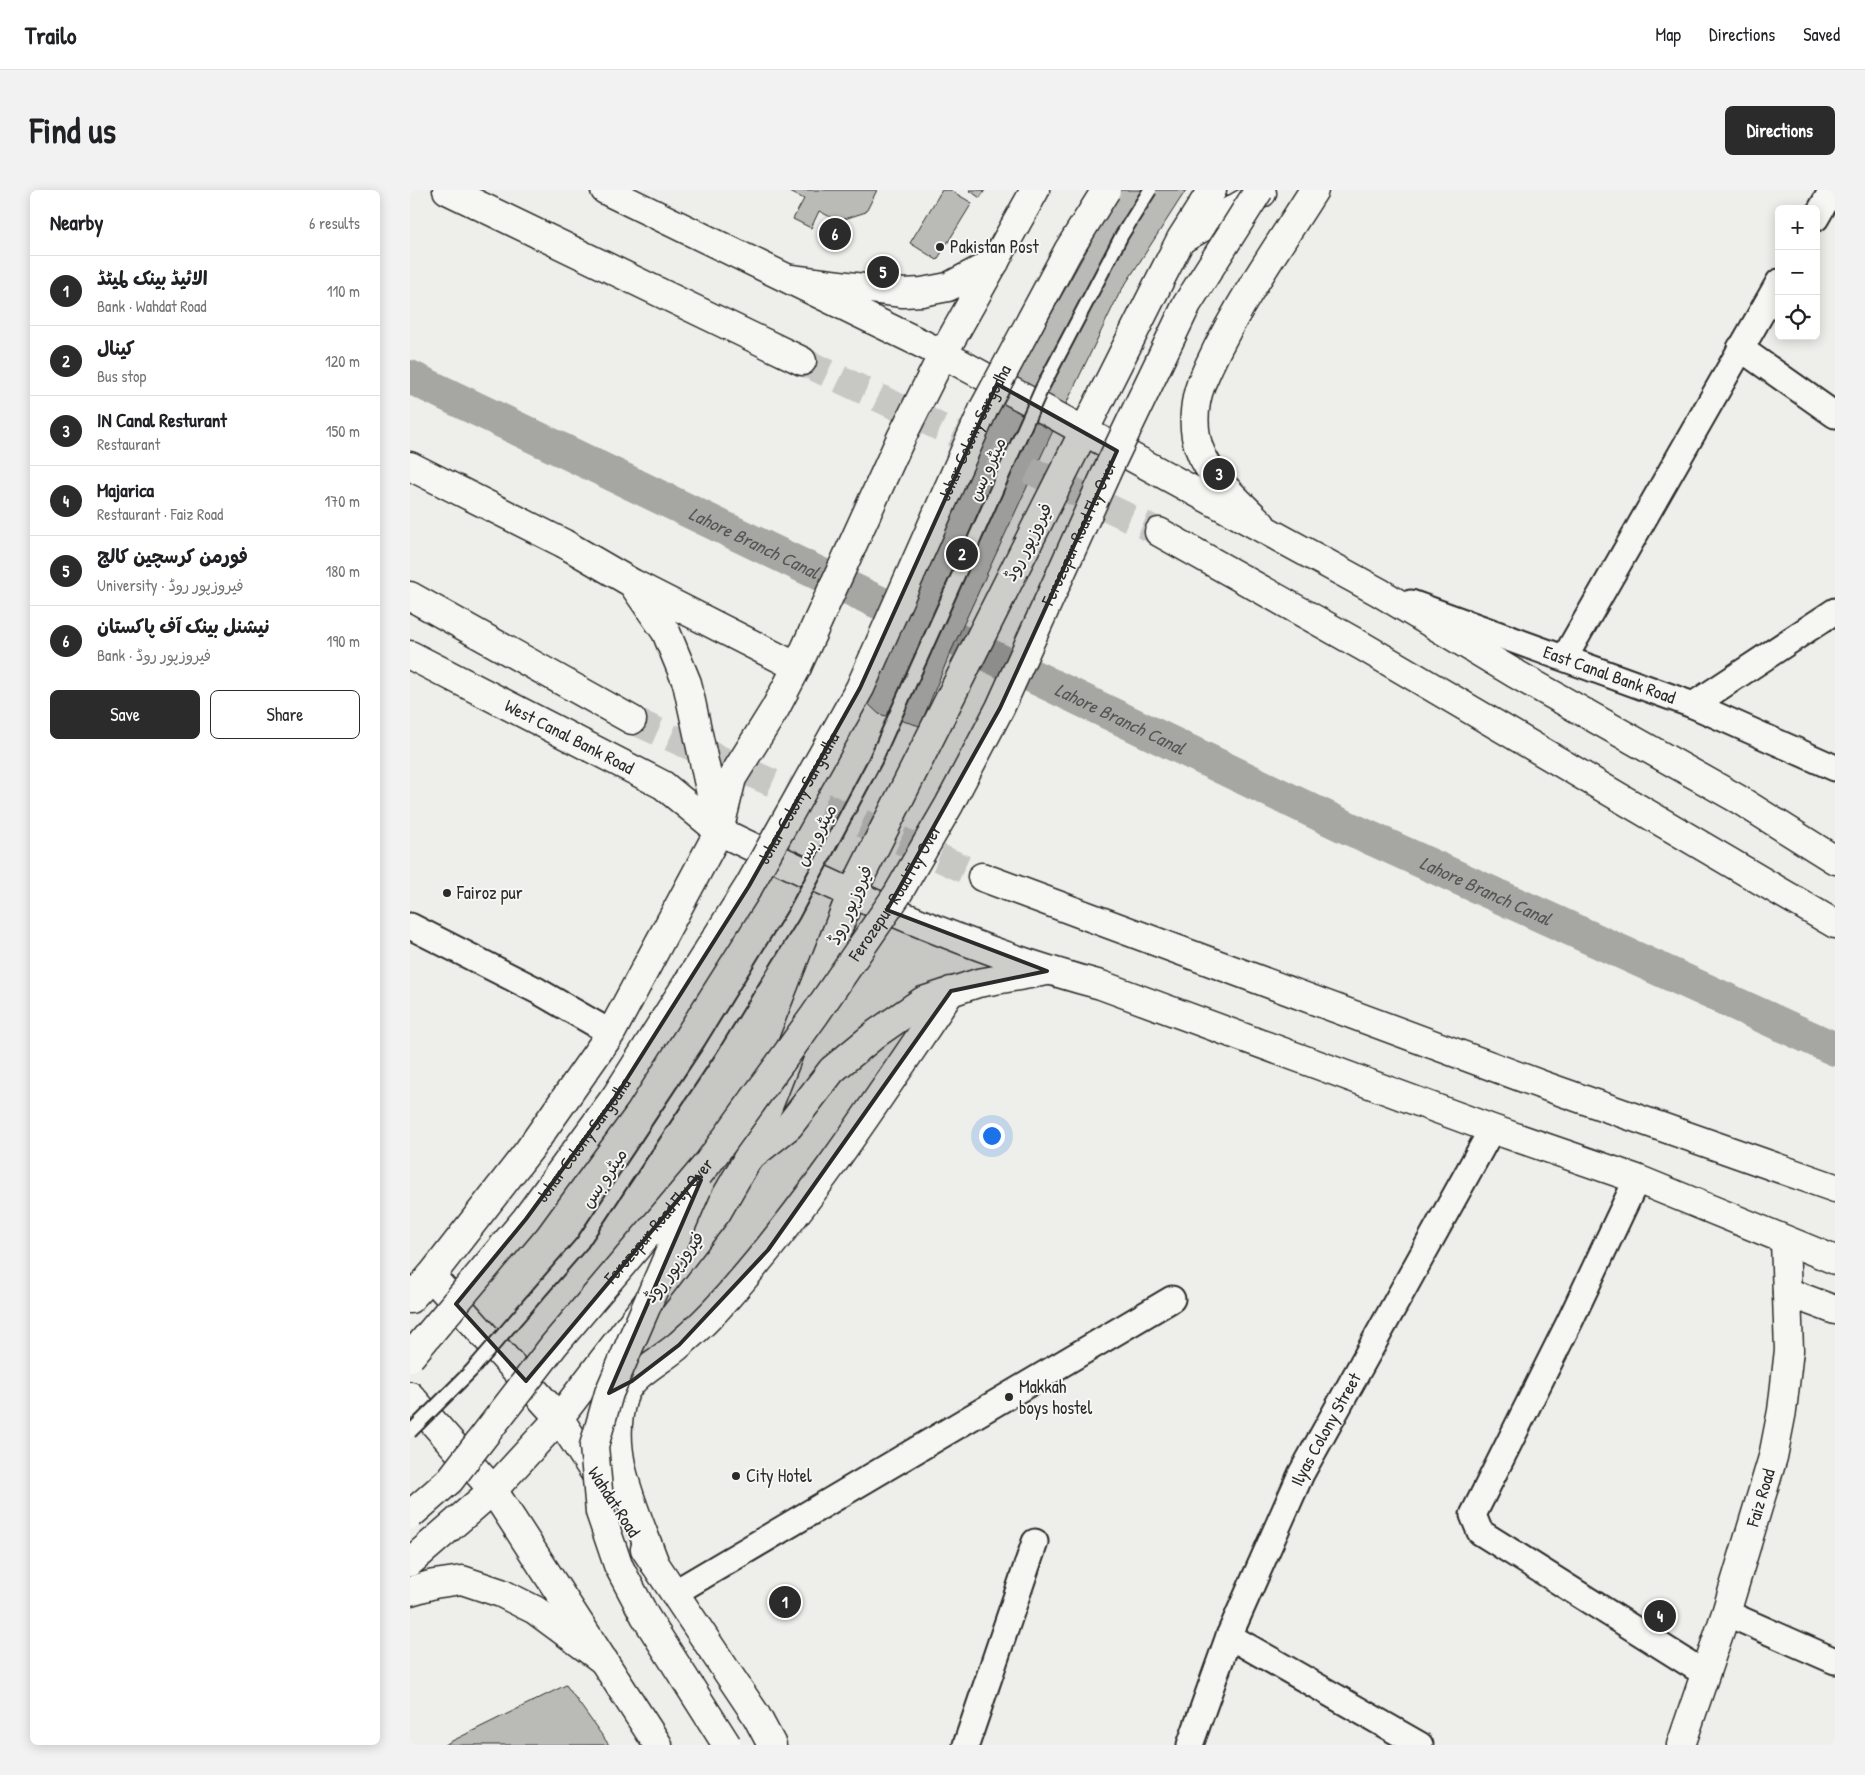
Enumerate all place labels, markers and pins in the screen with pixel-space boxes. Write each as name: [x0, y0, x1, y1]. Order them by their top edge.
pin: 6: [819, 215, 851, 253]
place label: Pakistan Post: [950, 234, 1040, 259]
marker: Pakistan Post: [934, 241, 946, 253]
pin: 5: [867, 253, 899, 291]
pin: 3: [1203, 455, 1235, 493]
pin: 2: [946, 535, 978, 573]
place label: Fairoz pur: [456, 880, 523, 905]
marker: Fairoz pur: [441, 887, 453, 899]
place label: Makkah boys hostel: [1019, 1374, 1092, 1420]
marker: Makkah boys hostel: [1003, 1391, 1015, 1403]
place label: City Hotel: [746, 1463, 812, 1488]
marker: City Hotel: [730, 1470, 742, 1482]
pin: 1: [769, 1583, 801, 1621]
pin: 4: [1644, 1597, 1676, 1635]

